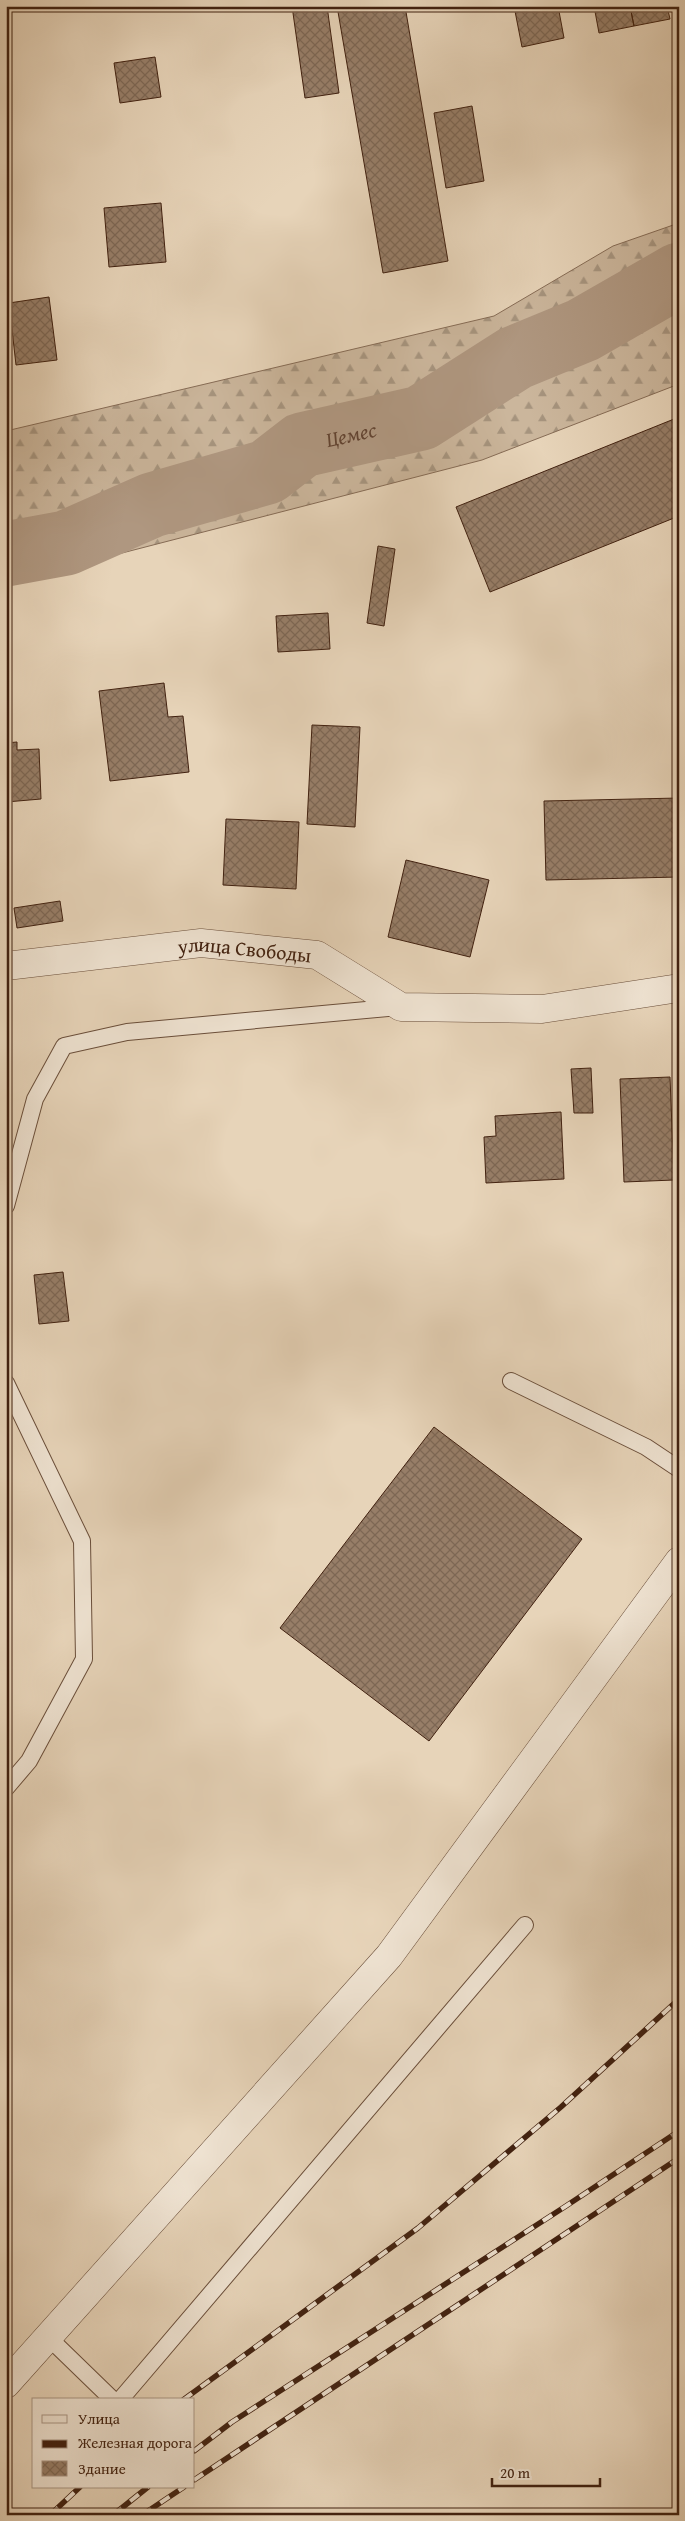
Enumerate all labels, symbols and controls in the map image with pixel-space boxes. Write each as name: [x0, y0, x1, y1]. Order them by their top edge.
water label: Цемес: [322, 413, 380, 455]
street label: улица Свободы: [175, 928, 313, 969]
legend: [32, 2398, 195, 2488]
text: Улица: [78, 2408, 121, 2429]
text: Железная дорога: [77, 2432, 193, 2453]
scale bar: [492, 2456, 600, 2488]
text: Здание: [78, 2458, 126, 2479]
text: 20 m: [500, 2462, 531, 2483]

